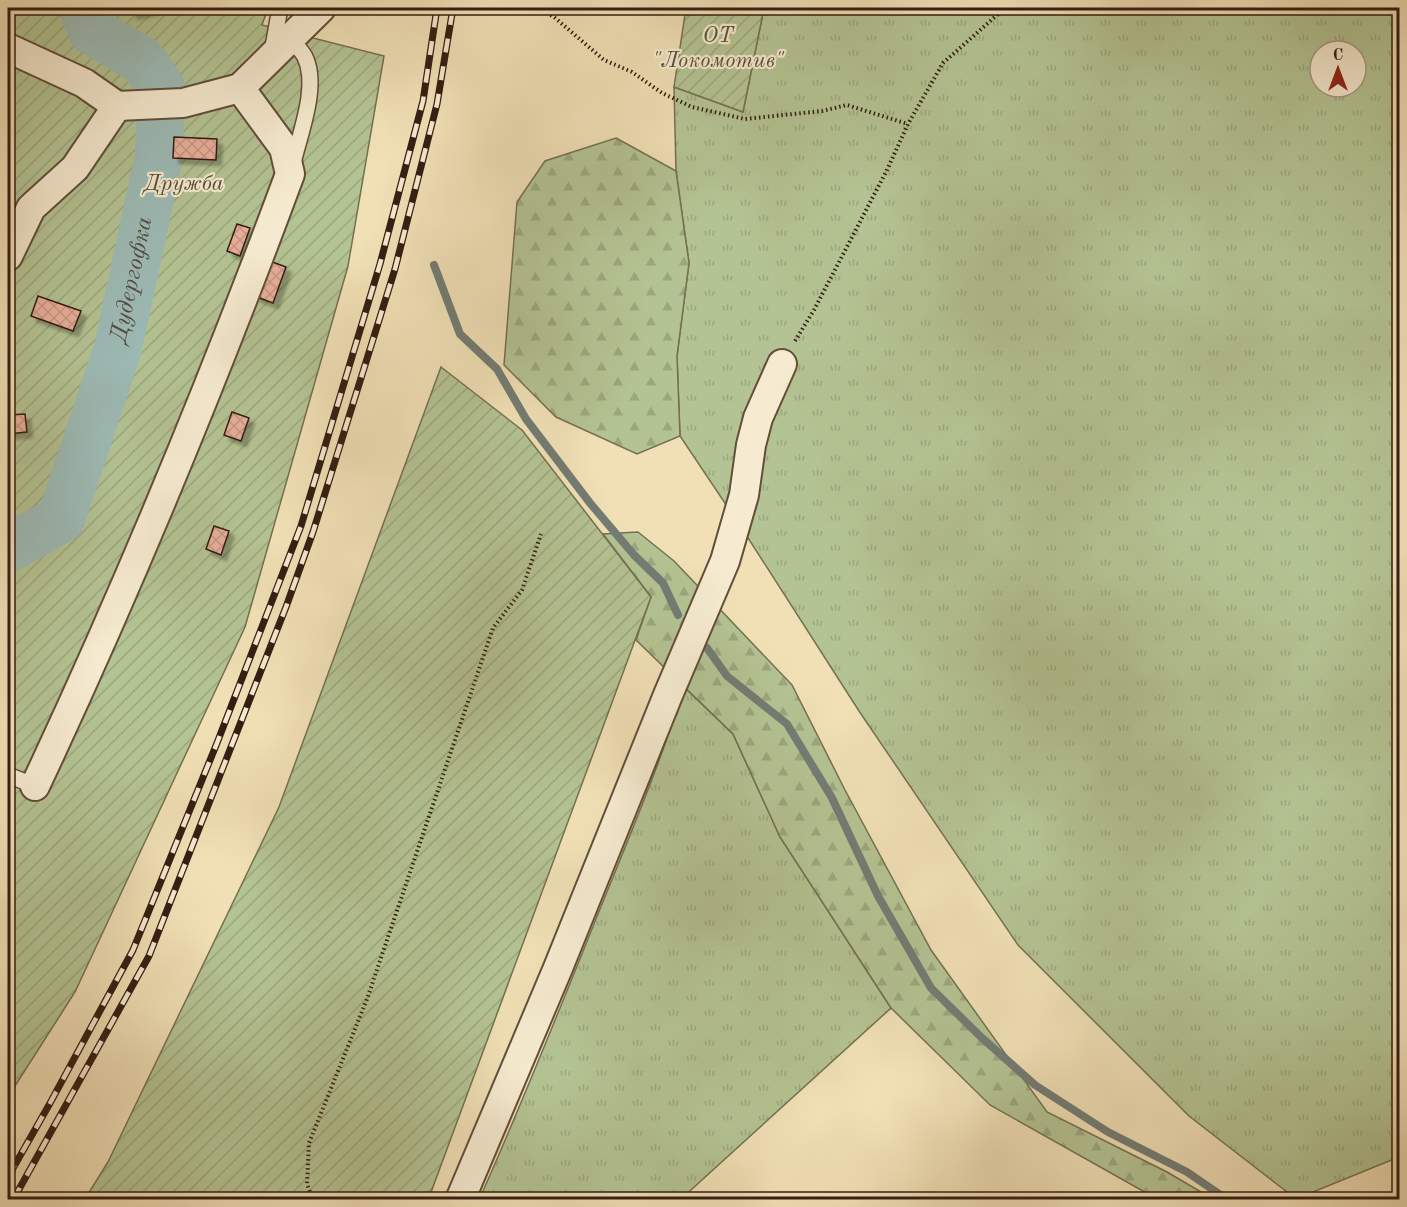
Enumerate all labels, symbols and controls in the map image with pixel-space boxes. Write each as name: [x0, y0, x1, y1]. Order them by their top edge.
park label: ОТ "Локомотив": [652, 25, 785, 72]
north arrow: [1308, 39, 1368, 99]
text: С: [1333, 48, 1343, 64]
park label: Дружба: [141, 173, 224, 195]
water label: Дудергофка: [107, 215, 158, 348]

